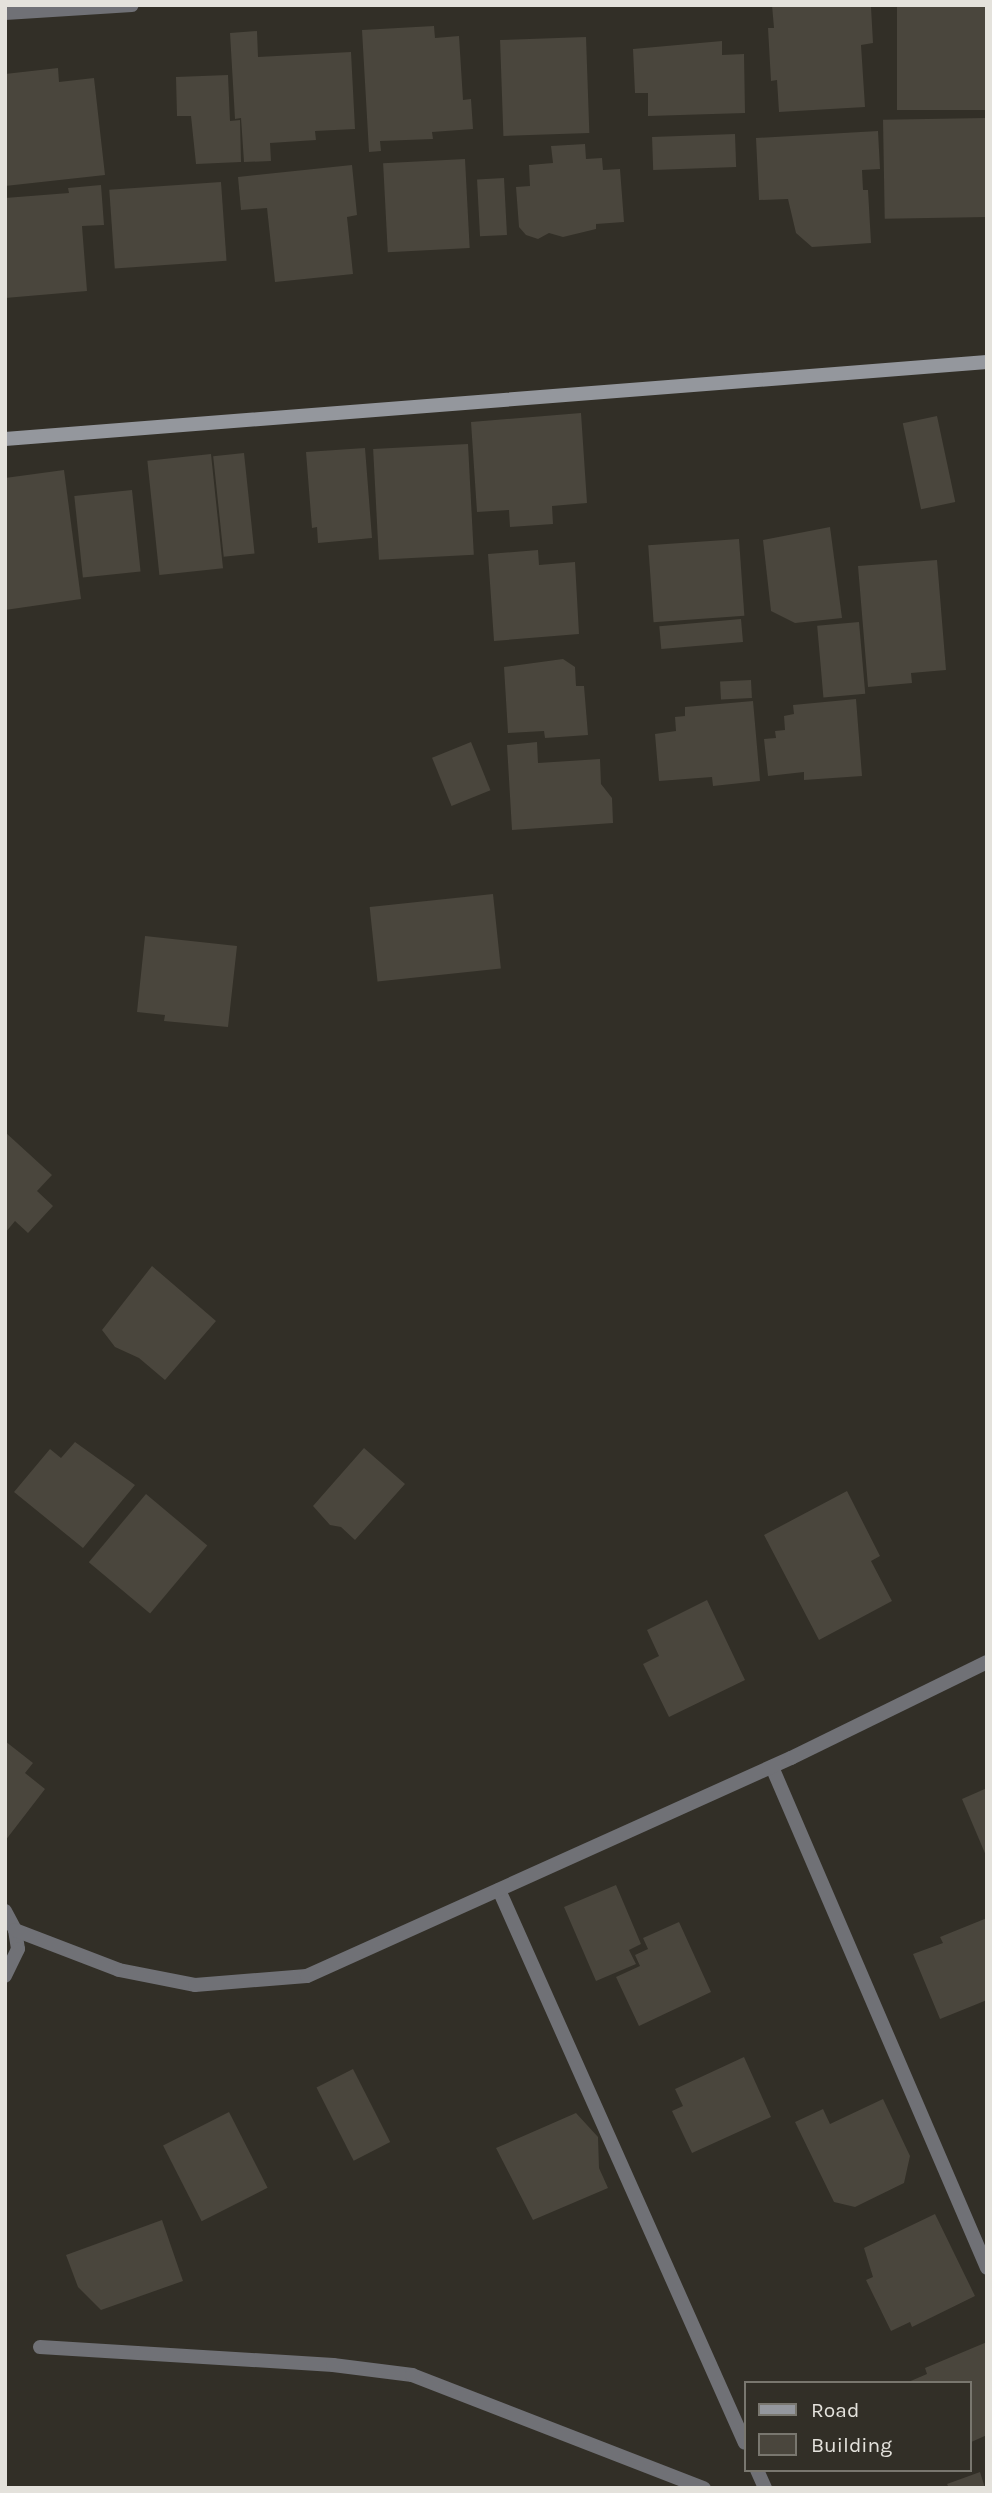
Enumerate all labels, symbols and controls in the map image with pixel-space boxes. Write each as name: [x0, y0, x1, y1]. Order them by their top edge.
legend: [744, 2381, 971, 2472]
text: Road: [811, 2398, 859, 2422]
text: Building: [811, 2433, 892, 2457]

